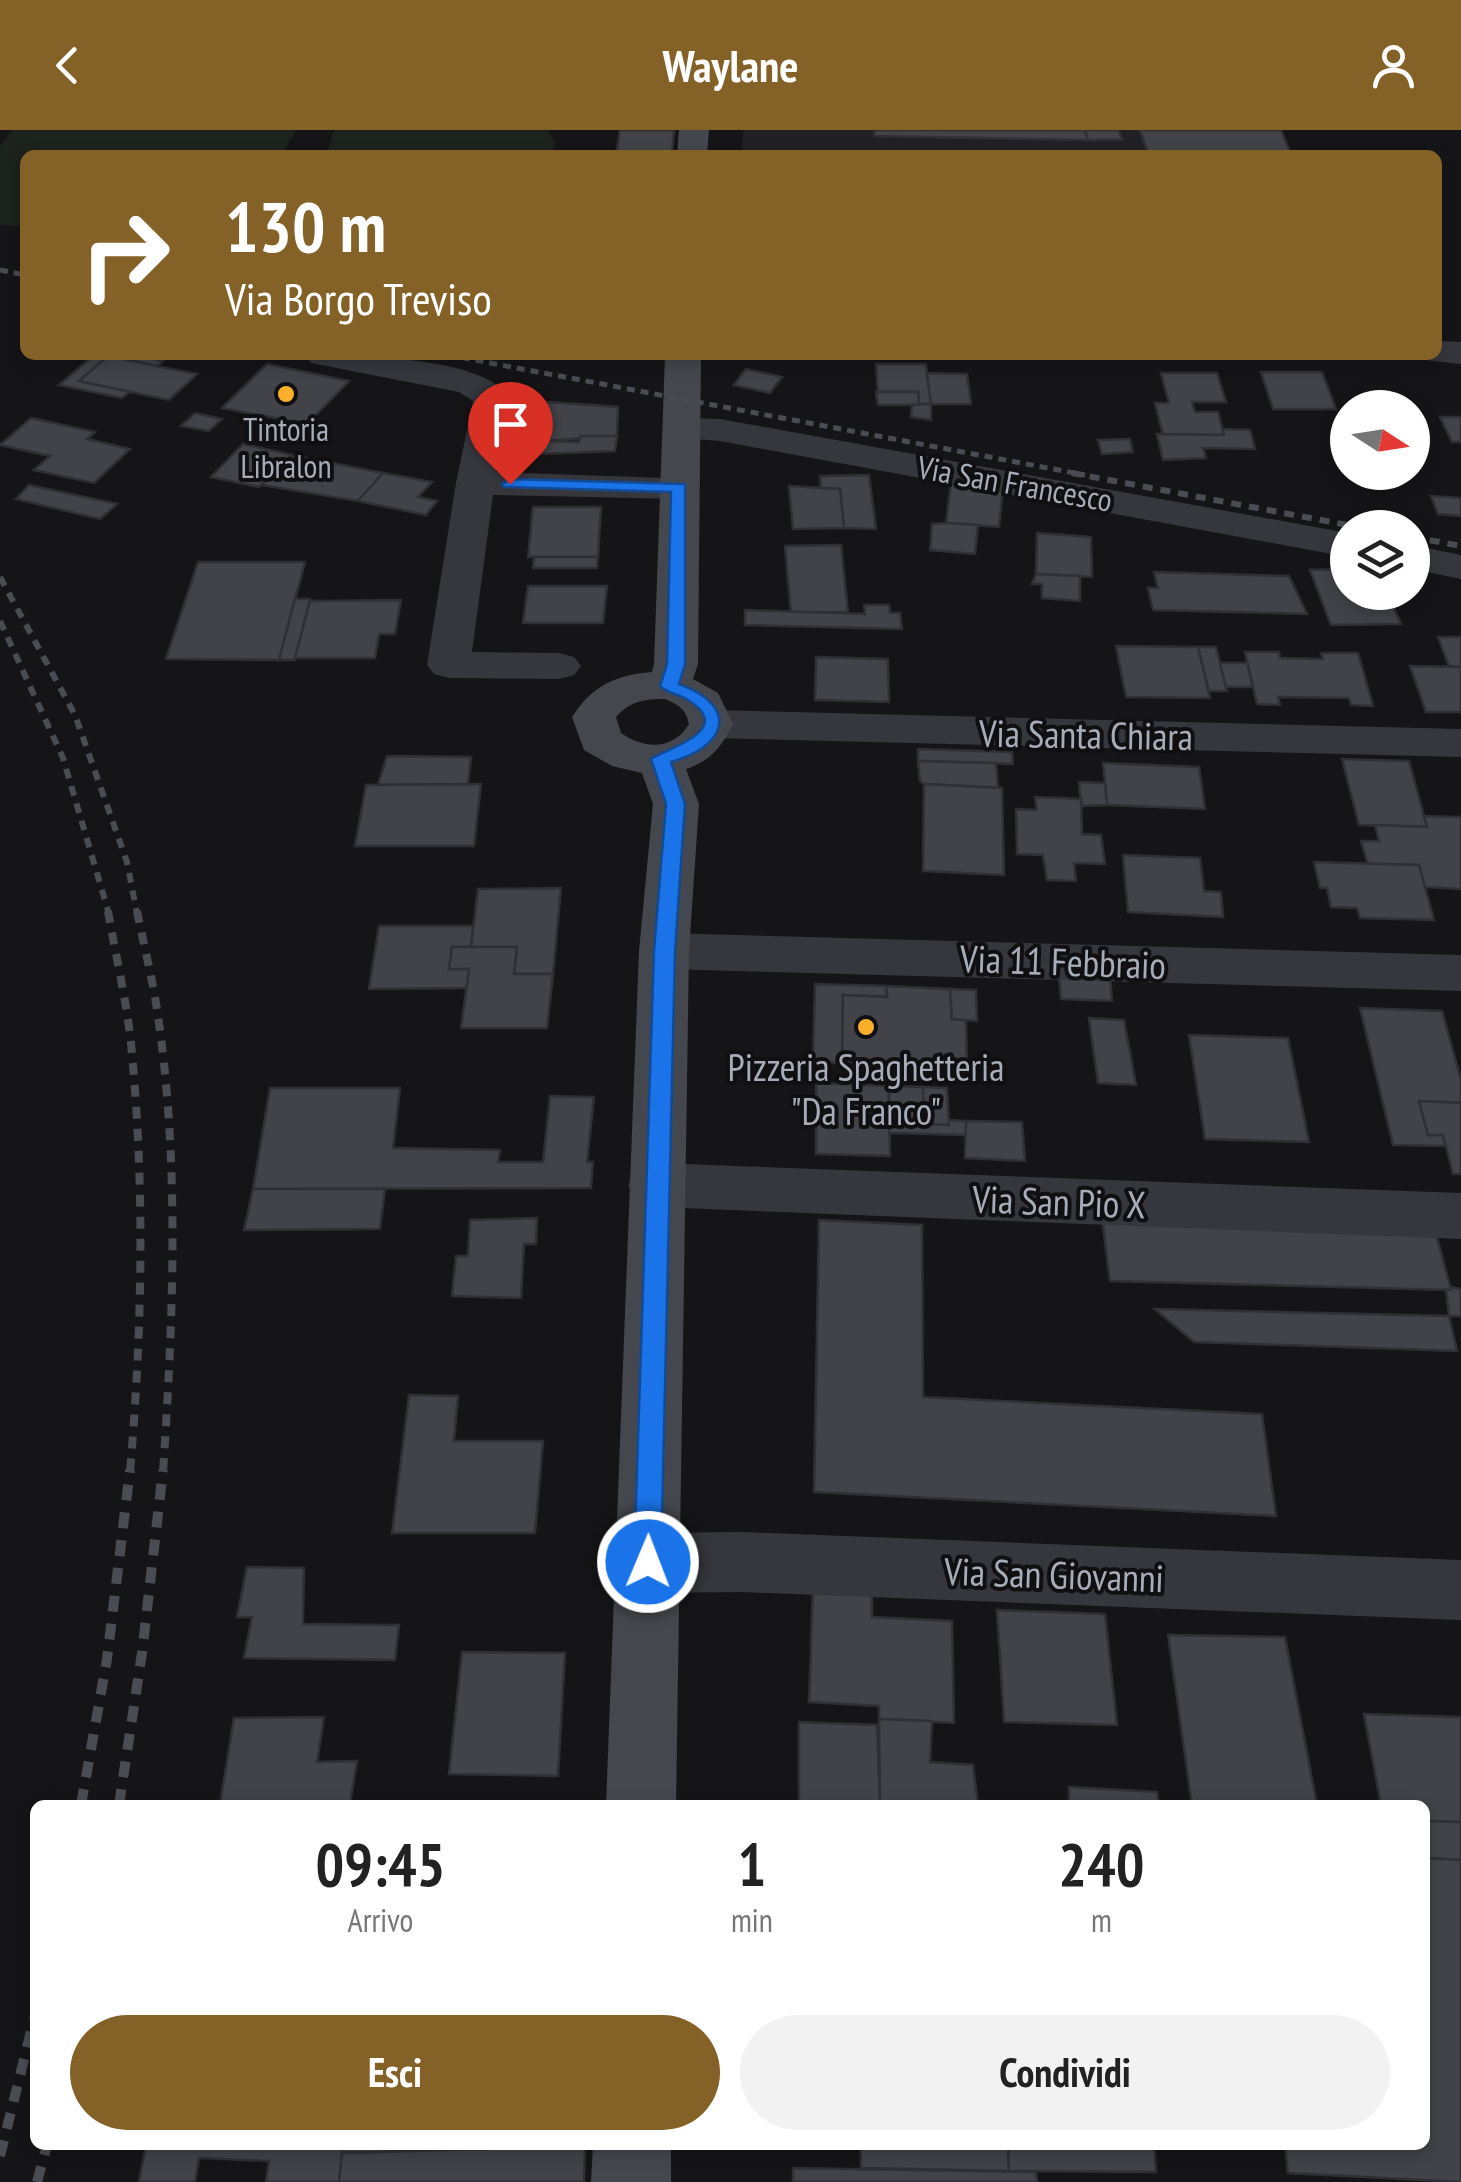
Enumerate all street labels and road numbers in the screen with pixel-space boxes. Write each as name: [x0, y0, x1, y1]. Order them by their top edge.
street label: Via San Francesco: [913, 445, 1116, 521]
street label: Via Santa Chiara: [978, 708, 1193, 760]
street label: Via 11 Febbraio: [958, 933, 1167, 989]
street label: Via San Pio X: [971, 1173, 1146, 1229]
street label: Via San Giovanni: [942, 1546, 1165, 1602]

